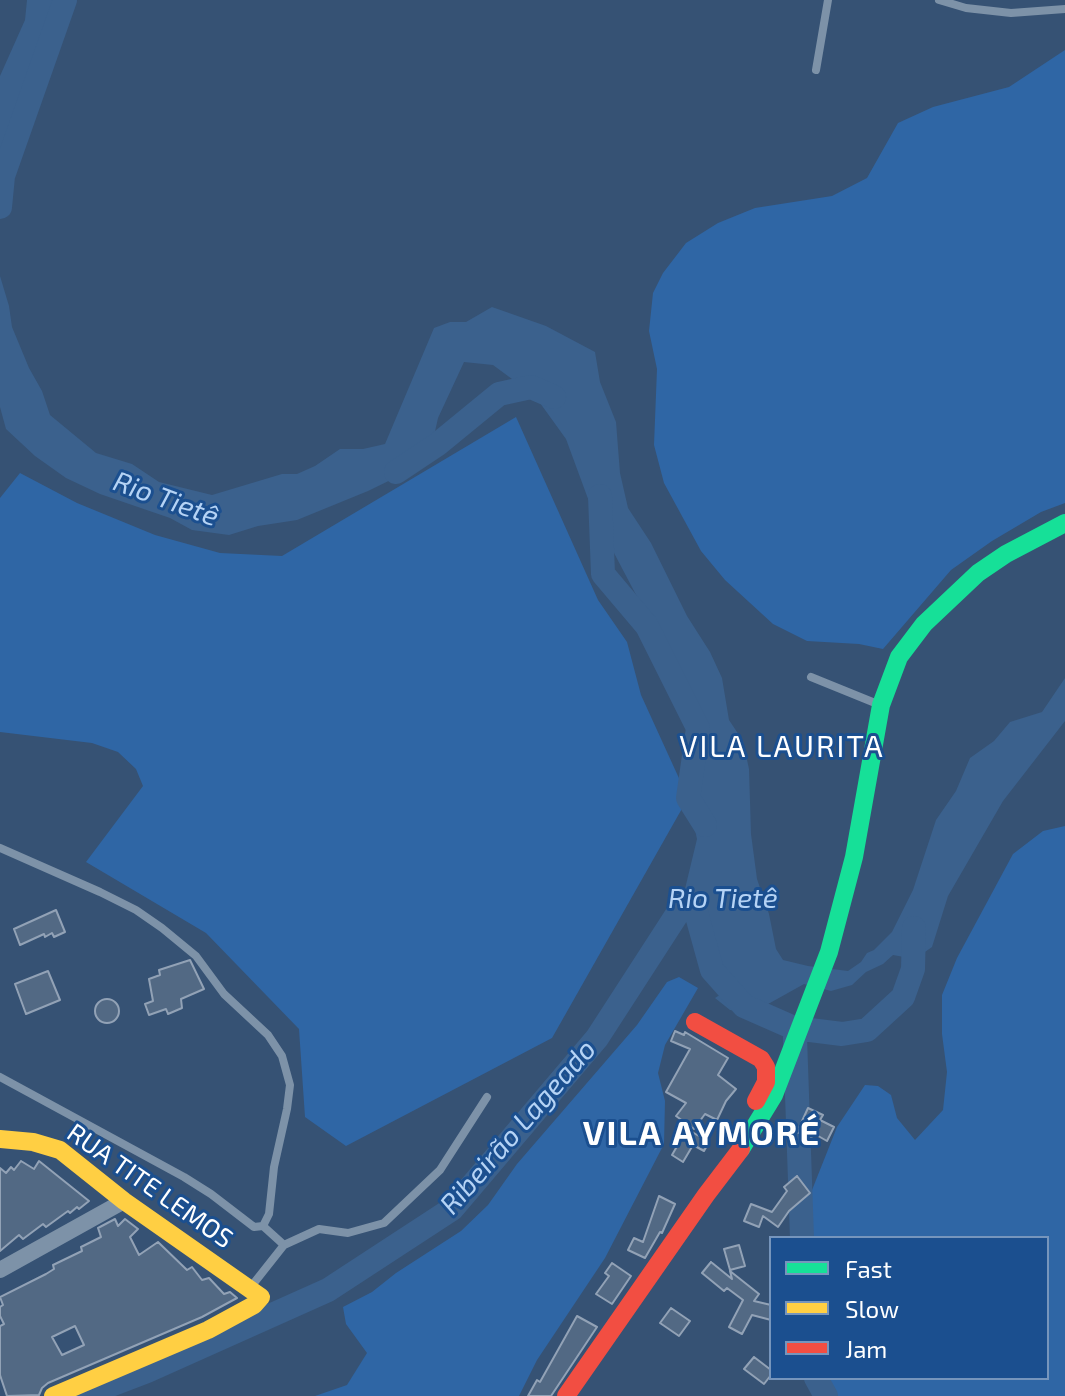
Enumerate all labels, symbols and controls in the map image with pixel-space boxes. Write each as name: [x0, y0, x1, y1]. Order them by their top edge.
water label: Rio Tietê: [109, 464, 223, 534]
district label: VILA LAURITA: [679, 729, 885, 765]
water label: Rio Tietê: [668, 882, 778, 916]
water label: Ribeirão Lageado: [433, 1033, 603, 1221]
district label: VILA AYMORÉ: [583, 1114, 821, 1154]
street label: RUA TITE LEMOS: [61, 1117, 239, 1255]
legend: [769, 1236, 1049, 1380]
text: Fast: [845, 1254, 892, 1283]
text: Slow: [845, 1294, 899, 1323]
text: Jam: [845, 1334, 887, 1363]

